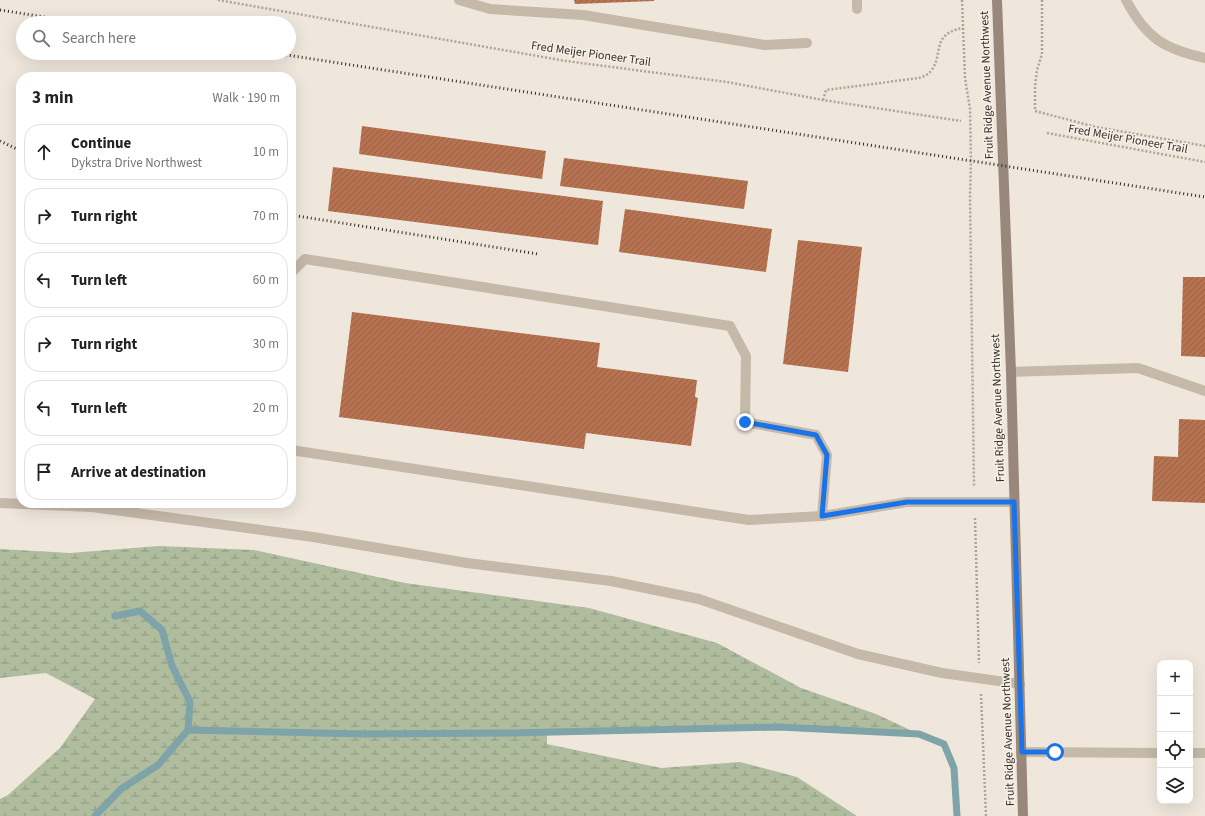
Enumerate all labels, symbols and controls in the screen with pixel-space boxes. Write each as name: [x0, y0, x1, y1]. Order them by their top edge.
street label: Fruit Ridge Avenue Northwest: [976, 11, 998, 159]
search box: [16, 16, 296, 60]
icon: search: [30, 27, 52, 49]
text: Search here: [62, 28, 136, 49]
street label: Fred Meijer Pioneer Trail: [530, 37, 652, 71]
text: 3 min: [32, 86, 73, 110]
text: Walk · 190 m: [212, 89, 280, 107]
street label: Fred Meijer Pioneer Trail: [1067, 120, 1189, 158]
text: Continue: [71, 133, 131, 154]
icon: ahead: [33, 141, 55, 163]
text: 10 m: [253, 143, 279, 161]
text: Dykstra Drive Northwest: [71, 154, 202, 172]
icon: right: [33, 205, 55, 227]
text: Turn right: [71, 206, 137, 227]
text: 70 m: [253, 207, 279, 225]
icon: left: [33, 269, 55, 291]
text: Turn left: [71, 270, 127, 291]
text: 60 m: [253, 271, 279, 289]
icon: right: [33, 333, 55, 355]
text: Turn right: [71, 334, 137, 355]
street label: Fruit Ridge Avenue Northwest: [987, 334, 1009, 482]
text: 30 m: [253, 335, 279, 353]
icon: left: [33, 397, 55, 419]
text: Turn left: [71, 398, 127, 419]
text: 20 m: [253, 399, 279, 417]
route end: [736, 413, 754, 431]
icon: arrive: [33, 461, 55, 483]
text: Arrive at destination: [71, 462, 206, 483]
street label: Fruit Ridge Avenue Northwest: [997, 658, 1019, 806]
map controls: [1157, 660, 1193, 804]
button: +: [1157, 660, 1193, 696]
button: −: [1157, 696, 1193, 732]
button: locate: [1157, 732, 1193, 768]
route start: [1046, 743, 1064, 761]
button: layers: [1157, 768, 1193, 804]

